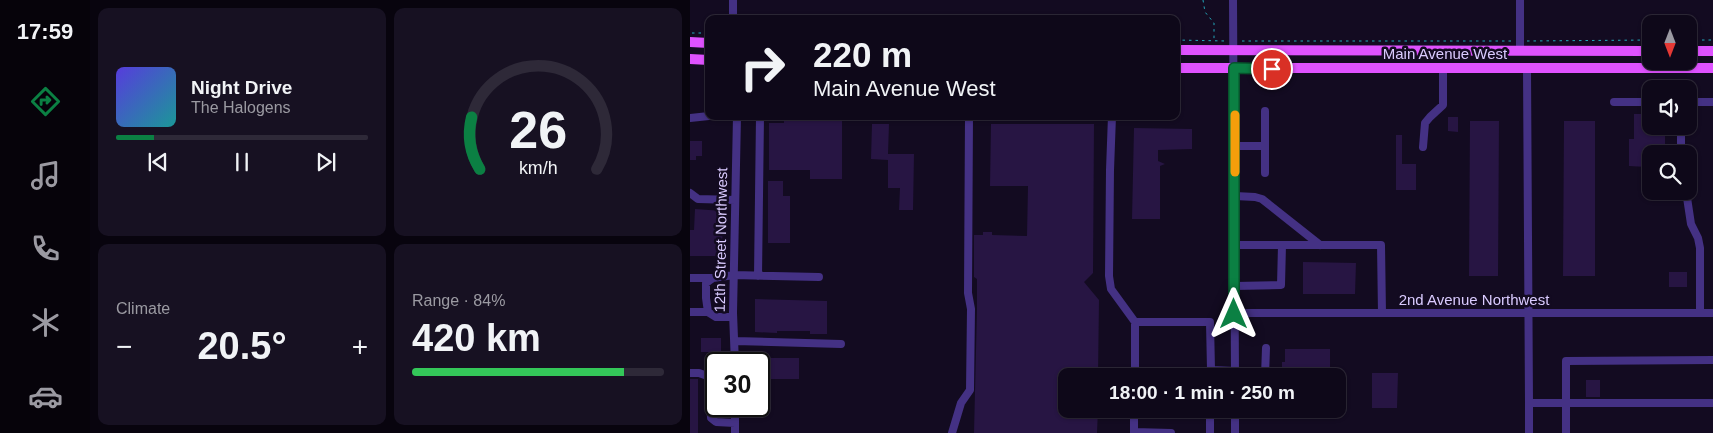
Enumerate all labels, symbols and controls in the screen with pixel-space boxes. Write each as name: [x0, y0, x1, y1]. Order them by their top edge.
north arrow: [1642, 15, 1698, 70]
map controls: [1642, 15, 1697, 200]
text: 17:59: [17, 19, 73, 44]
icon: right: [730, 35, 795, 100]
text: 220 m: [813, 35, 912, 74]
street label: Main Avenue West: [1383, 45, 1508, 62]
pin: [1251, 48, 1293, 90]
icon: arrive: [1258, 55, 1286, 83]
text: Main Avenue West: [813, 76, 996, 101]
text: Night Drive: [191, 77, 292, 98]
button: sound: [1642, 80, 1697, 135]
icon: directions: [28, 84, 63, 119]
text: The Halogens: [191, 99, 291, 116]
text: 26: [509, 101, 567, 159]
button: search: [1642, 145, 1697, 200]
icon: previous: [144, 148, 172, 176]
icon: pause: [228, 148, 256, 176]
icon: next: [312, 148, 340, 176]
icon: music: [28, 158, 63, 193]
text: km/h: [519, 158, 557, 178]
street label: 12th Street Northwest: [711, 166, 730, 313]
icon: phone: [28, 231, 63, 266]
position arrow: [1207, 287, 1259, 339]
street label: 2nd Avenue Northwest: [1399, 291, 1550, 308]
text: Range · 84%: [412, 292, 505, 309]
text: Climate: [116, 300, 170, 317]
icon: climate: [28, 305, 63, 340]
text: 420 km: [412, 317, 541, 359]
text: 20.5°: [197, 325, 287, 367]
text: −: [116, 331, 132, 362]
text: +: [352, 331, 368, 362]
speed limit sign: 30: [705, 352, 770, 417]
icon: car: [28, 379, 63, 414]
text: 18:00 · 1 min · 250 m: [1109, 382, 1295, 403]

